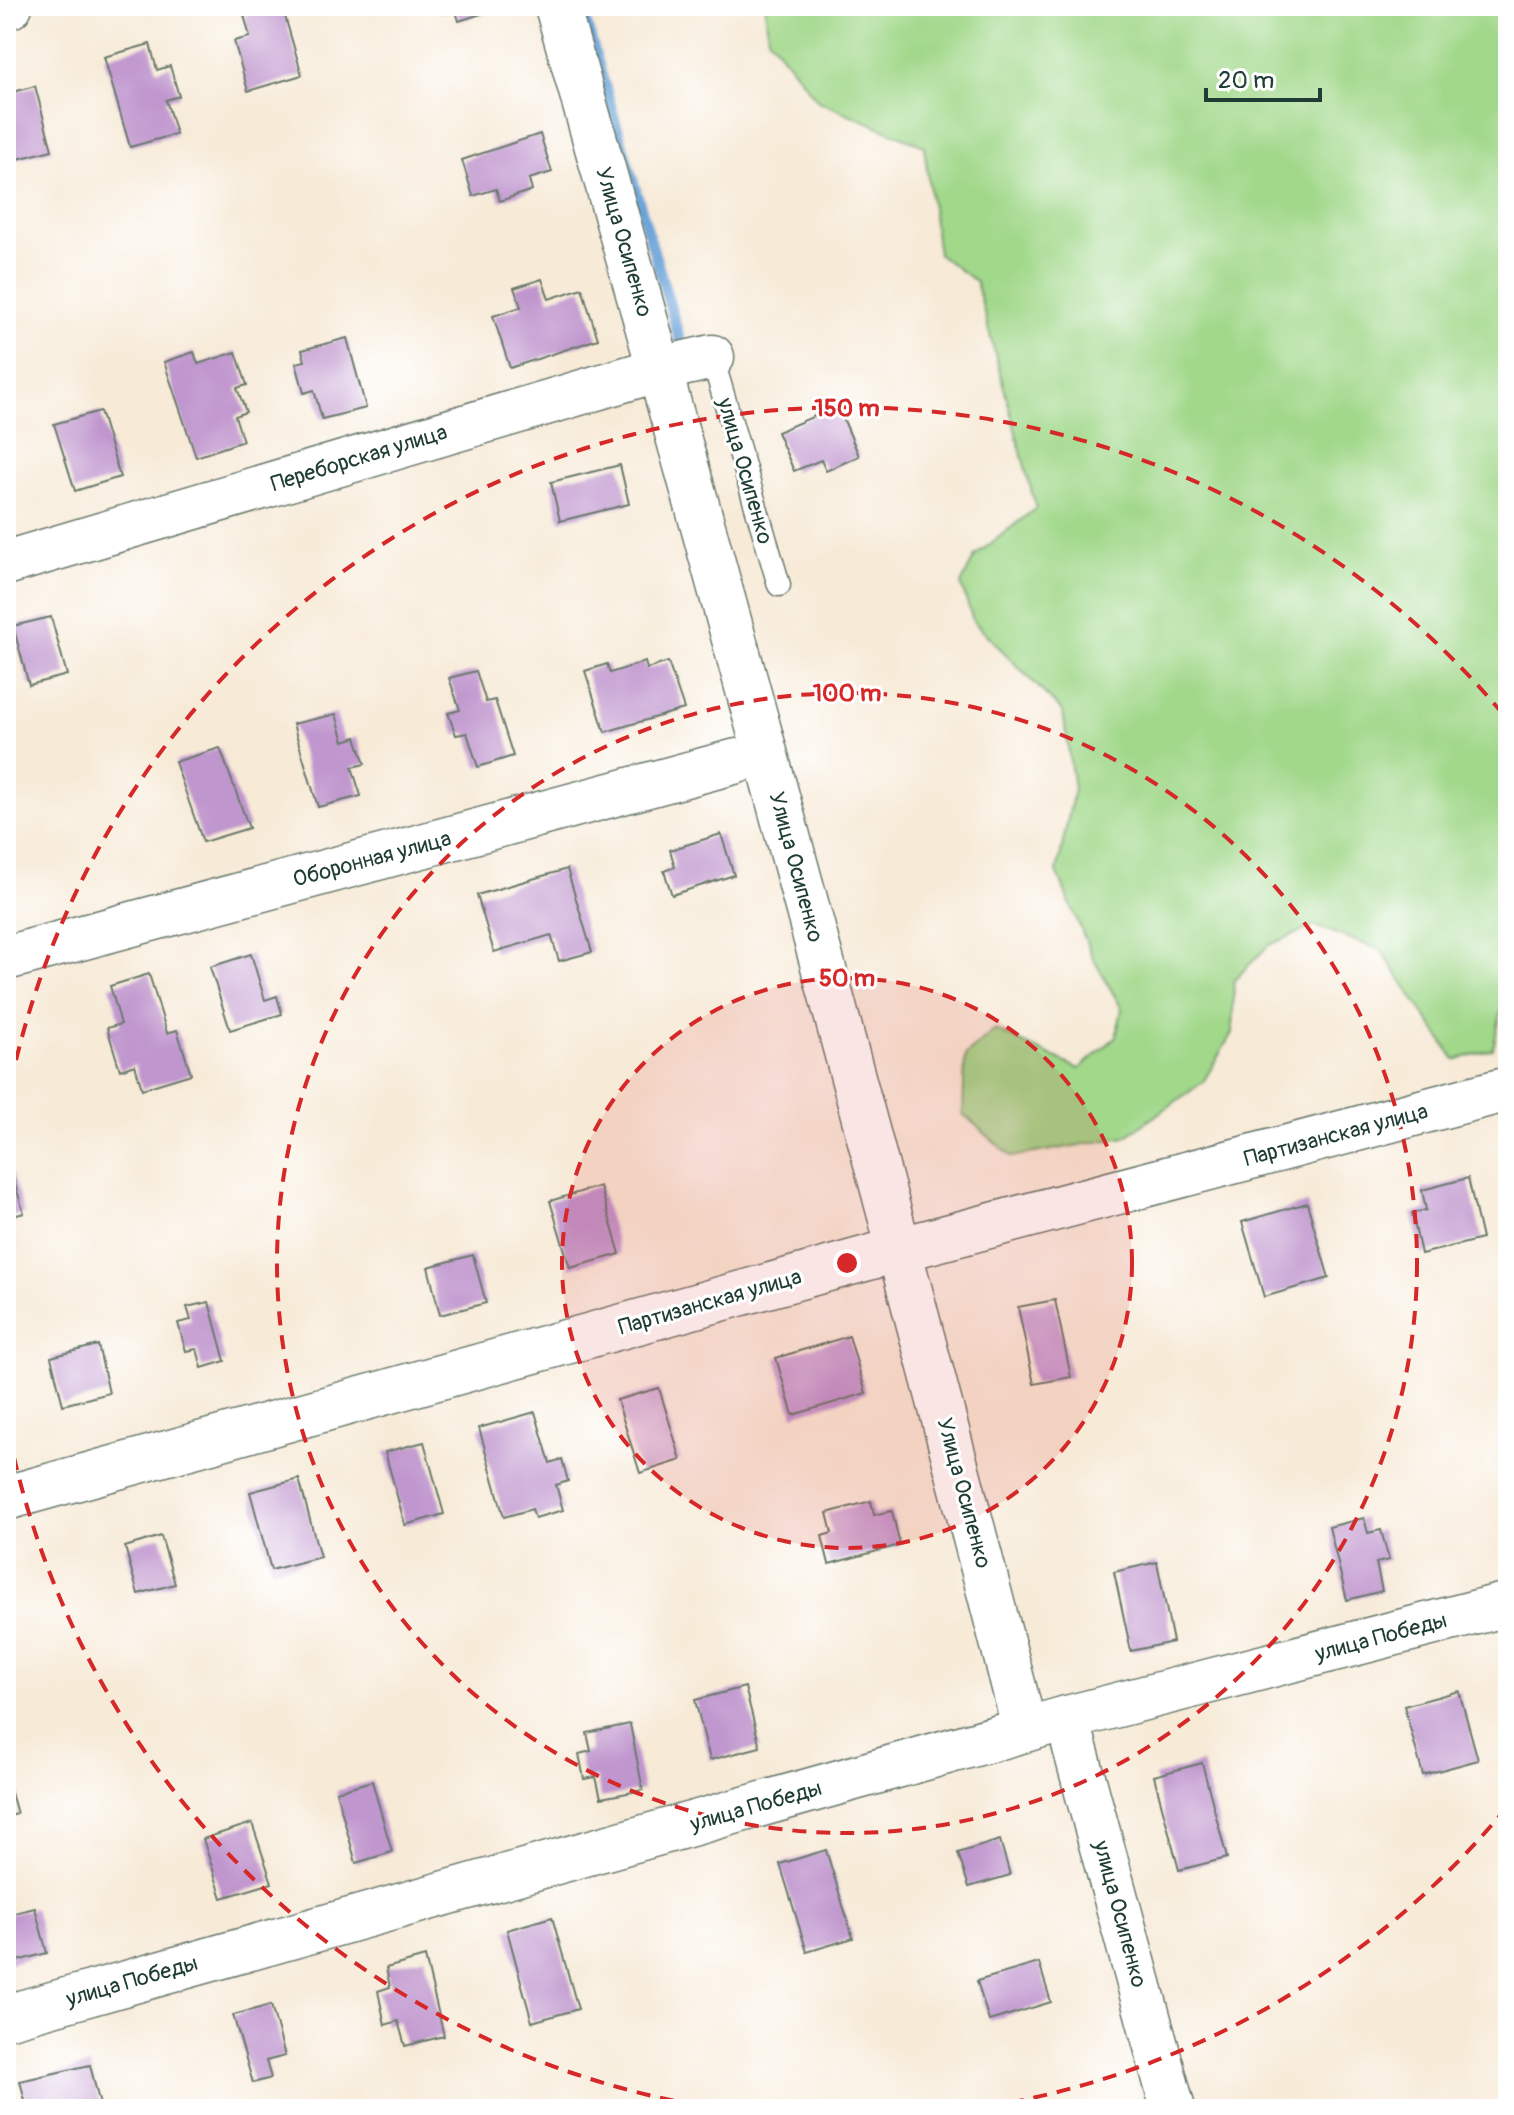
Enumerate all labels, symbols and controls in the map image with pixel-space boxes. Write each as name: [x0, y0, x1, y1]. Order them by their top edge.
scale bar: [1206, 52, 1320, 102]
text: 20 m: [1218, 66, 1274, 95]
street label: Улица Осипенко: [589, 164, 659, 320]
street label: улица Осипенко: [710, 394, 779, 547]
text: 150 m: [814, 394, 880, 423]
street label: Переборская улица: [268, 418, 450, 498]
text: 100 m: [813, 679, 881, 708]
street label: Улица Осипенко: [762, 789, 830, 945]
street label: Оборонная улица: [290, 824, 454, 894]
text: 50 m: [819, 964, 875, 993]
street label: Партизанская улица: [1241, 1097, 1431, 1173]
centre of rings: [833, 1249, 861, 1277]
street label: Партизанская улица: [615, 1262, 805, 1342]
street label: Улица Осипенко: [930, 1415, 998, 1571]
street label: улица Победы: [1311, 1606, 1450, 1668]
street label: улица Победы: [686, 1774, 825, 1838]
street label: улица Осипенко: [1087, 1837, 1153, 1991]
street label: улица Победы: [62, 1949, 201, 2013]

